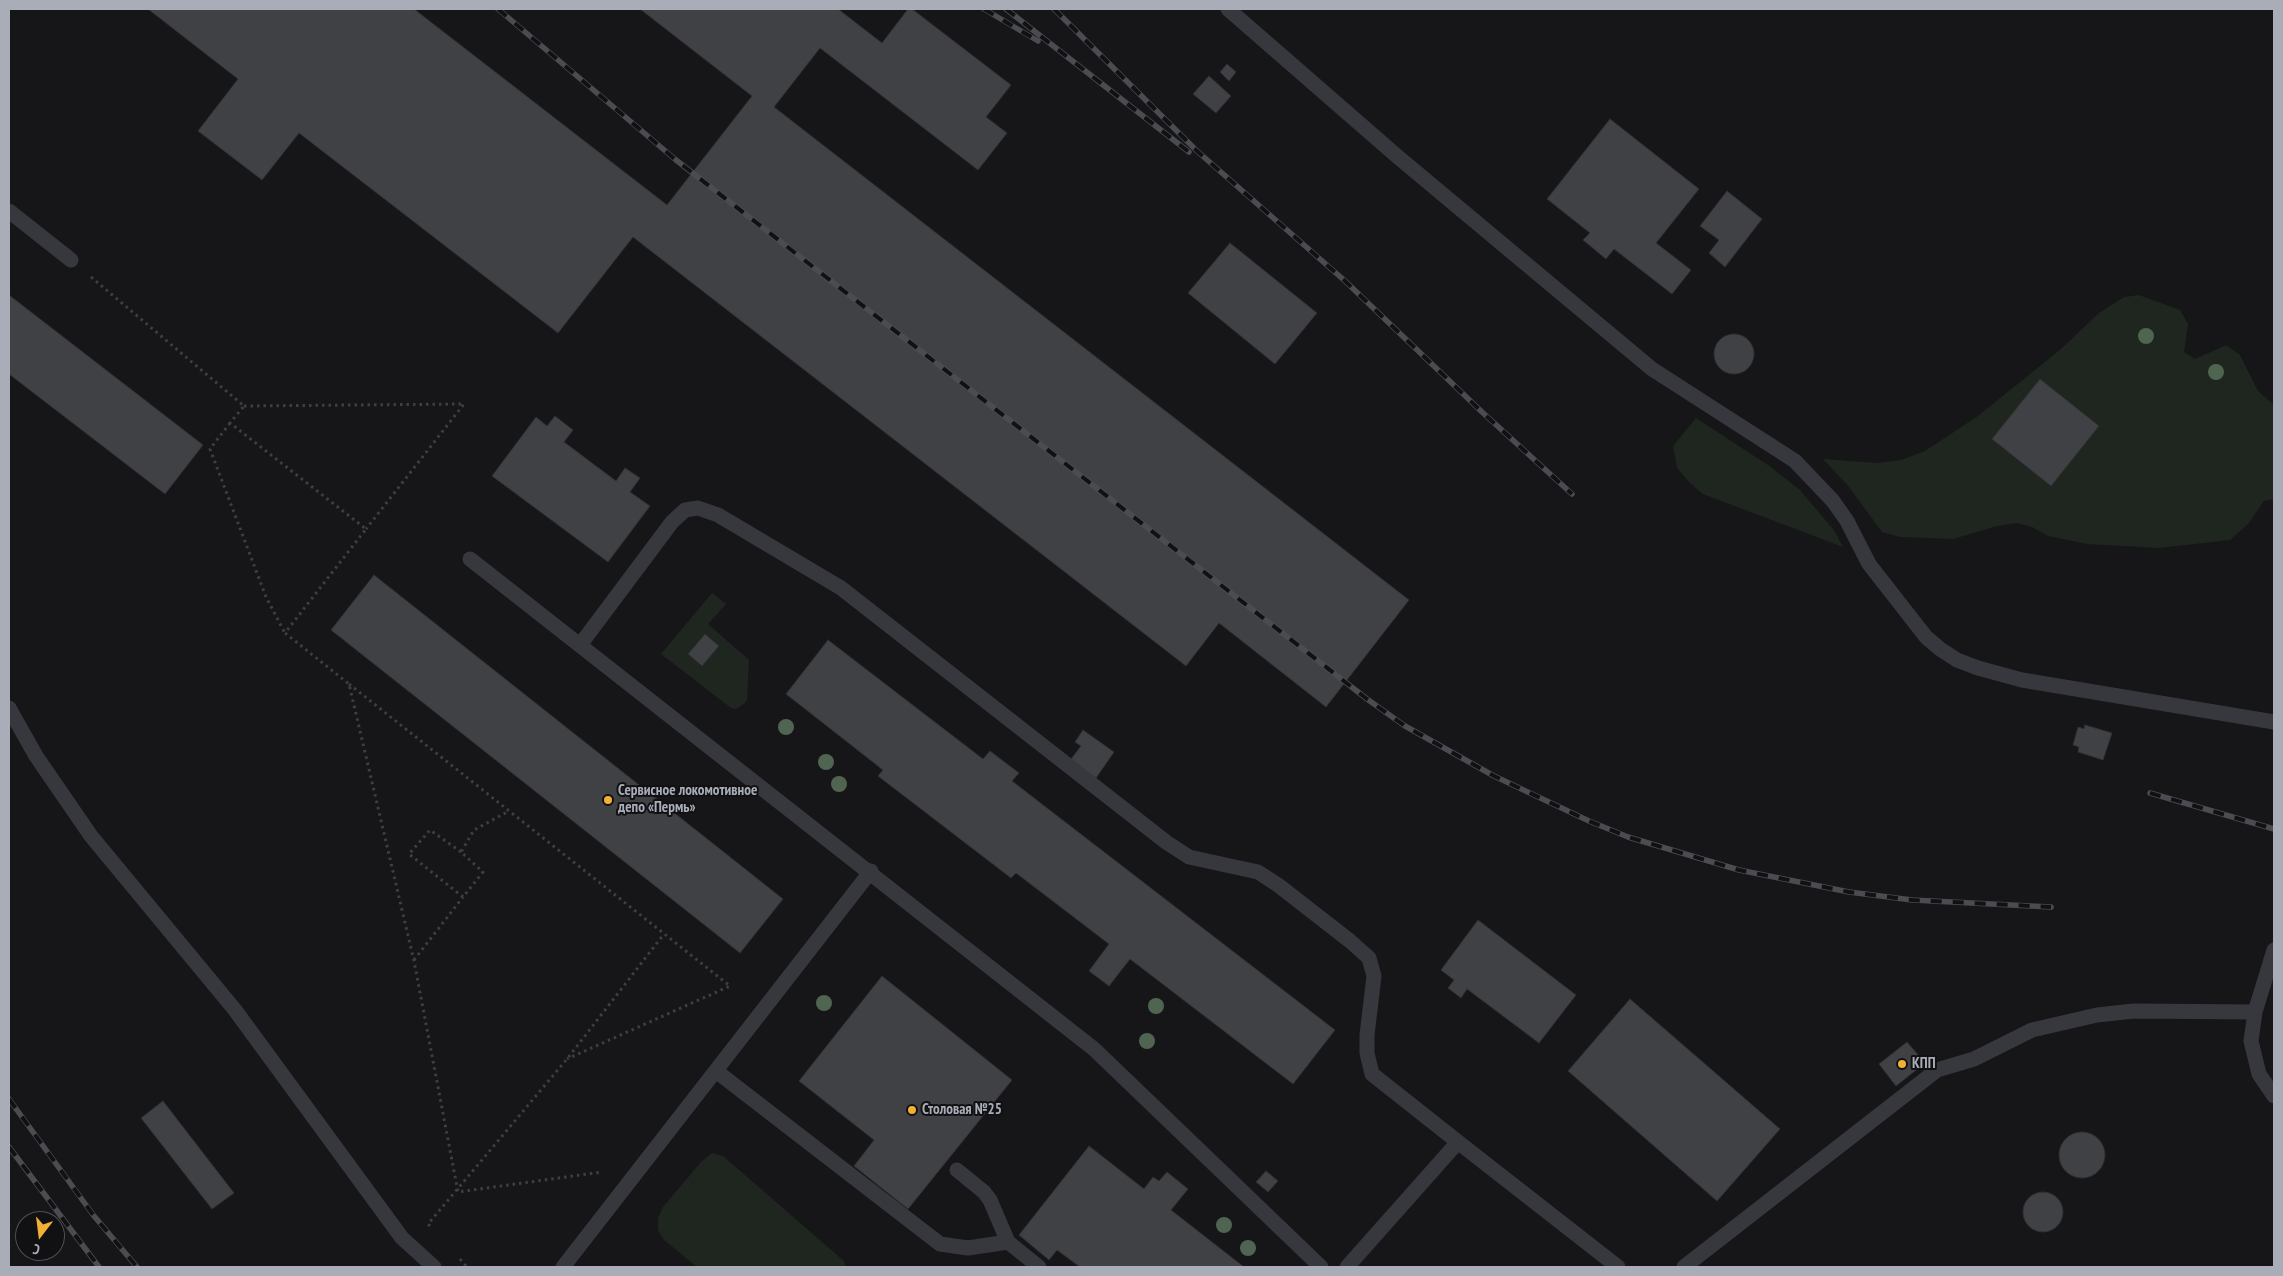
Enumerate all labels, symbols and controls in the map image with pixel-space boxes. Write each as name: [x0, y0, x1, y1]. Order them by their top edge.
place label: Сервисное локомотивное депо «Пермь»: [618, 782, 757, 817]
marker: Сервисное локомотивное депо «Пермь»: [602, 794, 614, 806]
place label: КПП: [1912, 1055, 1936, 1073]
marker: КПП: [1896, 1058, 1908, 1070]
place label: Столовая №25: [922, 1101, 1002, 1119]
marker: Столовая №25: [906, 1104, 918, 1116]
north arrow: [15, 1211, 65, 1261]
text: С: [31, 1240, 42, 1259]

